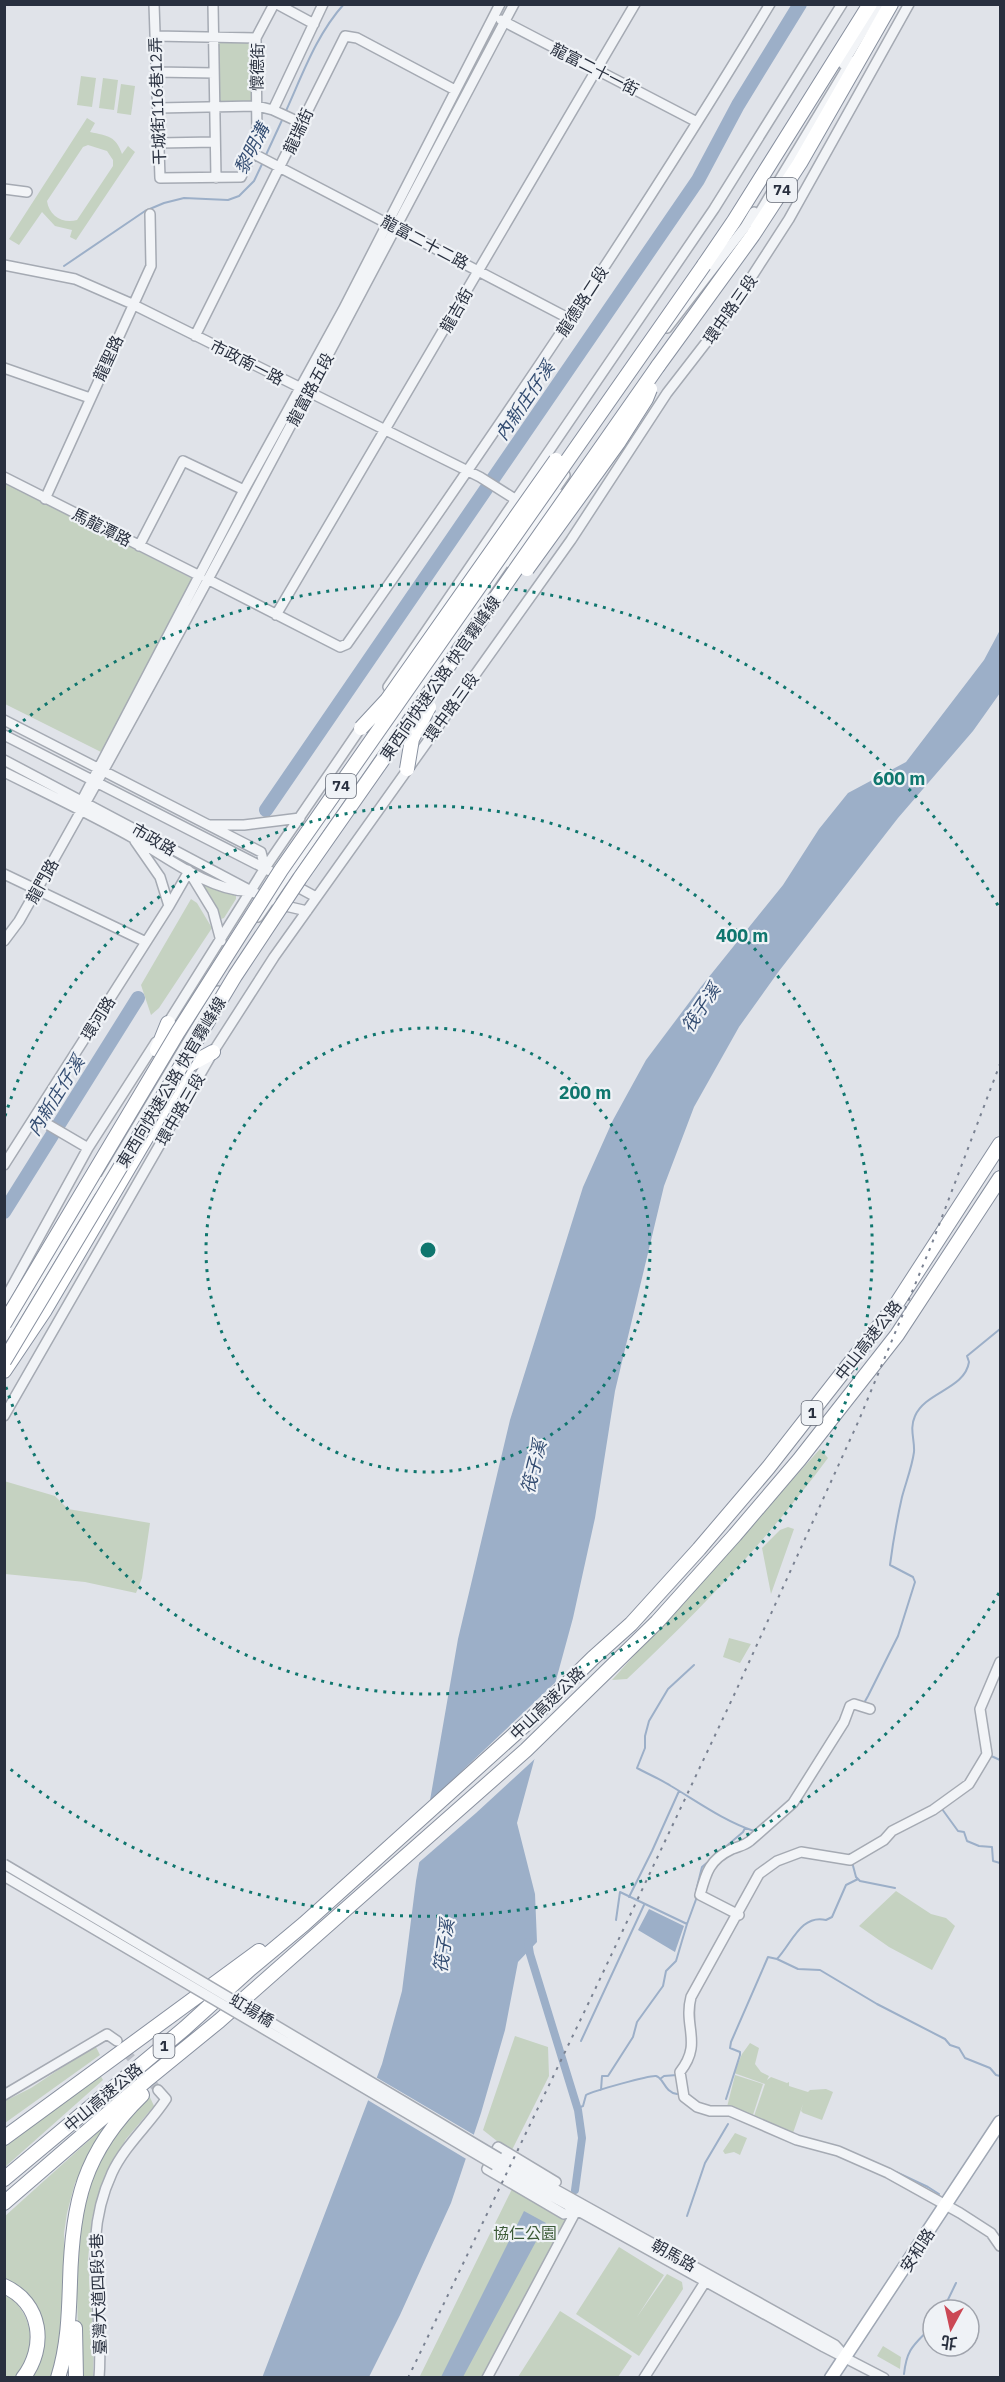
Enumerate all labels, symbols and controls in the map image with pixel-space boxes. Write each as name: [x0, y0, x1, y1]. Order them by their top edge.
street label: 干城街116巷12弄: [145, 37, 169, 165]
street label: 龍富二十一街: [548, 38, 642, 100]
street label: 懷德街: [247, 43, 267, 91]
street label: 龍瑞街: [279, 105, 317, 157]
water label: 黎明溝: [229, 117, 275, 178]
road number: 74: [767, 178, 797, 202]
street label: 龍富二十二路: [378, 211, 472, 273]
street label: 龍德路二段: [552, 262, 612, 340]
street label: 環中路三段: [699, 270, 761, 348]
street label: 龍吉街: [435, 284, 477, 336]
street label: 龍聖路: [89, 332, 127, 384]
street label: 市政南一路: [207, 335, 287, 389]
street label: 龍富路五段: [282, 349, 338, 429]
water label: 內新庄仔溪: [490, 354, 561, 444]
street label: 馬龍潭路: [69, 504, 135, 550]
street label: 東西向快速公路 快官霧峰線: [376, 592, 504, 764]
street label: 環中路三段: [419, 669, 483, 745]
text: 600 m: [873, 767, 925, 790]
road number: 74: [326, 774, 356, 798]
street label: 市政路: [128, 818, 180, 860]
street label: 龍門路: [22, 855, 62, 907]
text: 400 m: [716, 924, 768, 947]
water label: 筏子溪: [676, 976, 727, 1037]
street label: 環河路: [77, 992, 119, 1044]
street label: 東西向快速公路 快官霧峰線: [112, 993, 230, 1171]
water label: 內新庄仔溪: [22, 1049, 91, 1140]
street label: 環中路三段: [151, 1069, 209, 1149]
text: 200 m: [559, 1081, 611, 1104]
centre of rings: [418, 1240, 438, 1260]
street label: 中山高速公路: [831, 1296, 905, 1384]
road number: 1: [802, 1401, 822, 1425]
water label: 筏子溪: [516, 1435, 552, 1496]
street label: 中山高速公路: [506, 1662, 588, 1744]
water label: 筏子溪: [428, 1915, 459, 1974]
street label: 虹揚橋: [226, 1989, 278, 2031]
road number: 1: [154, 2034, 174, 2058]
street label: 中山高速公路: [60, 2058, 146, 2136]
park label: 協仁公園: [493, 2223, 557, 2243]
street label: 安和路: [896, 2224, 938, 2276]
street label: 臺灣大道四段5巷: [86, 2233, 110, 2355]
street label: 朝馬路: [648, 2235, 700, 2275]
north arrow: [921, 2298, 981, 2358]
text: 北: [940, 2332, 958, 2354]

